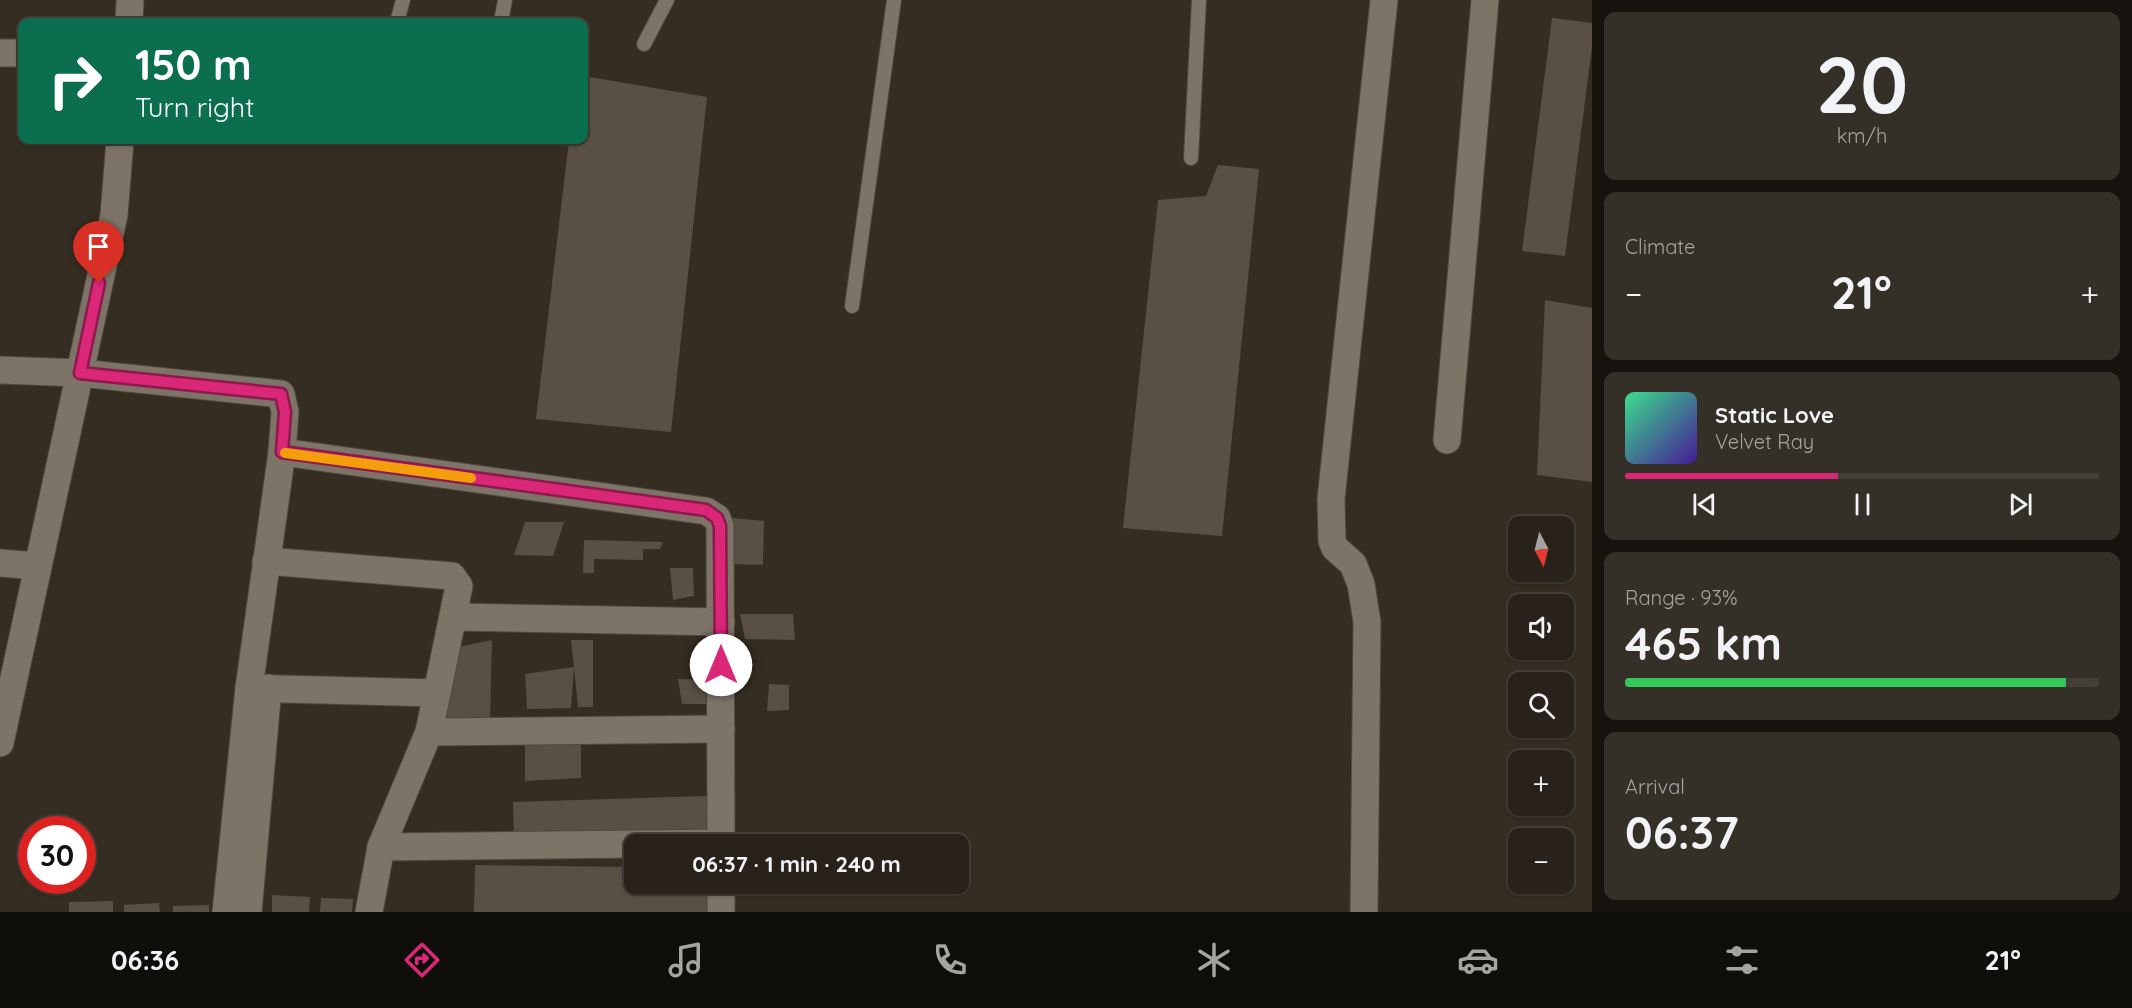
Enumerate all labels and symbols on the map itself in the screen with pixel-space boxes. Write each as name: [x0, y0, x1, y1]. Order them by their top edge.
pin: [73, 221, 124, 283]
north arrow: [1508, 516, 1574, 582]
position arrow: [689, 633, 753, 697]
speed limit sign: 30: [18, 816, 96, 894]

